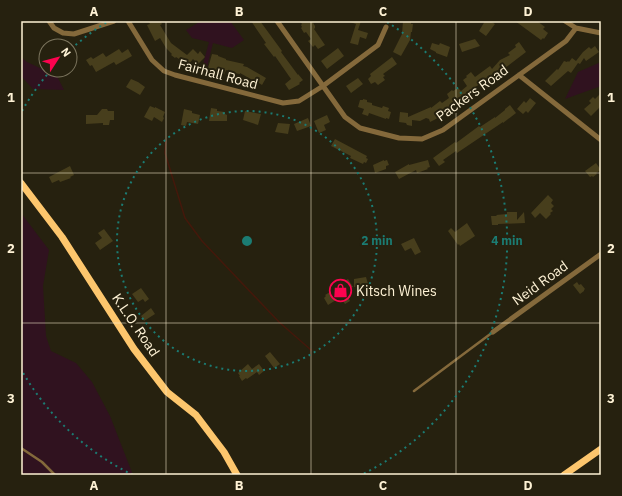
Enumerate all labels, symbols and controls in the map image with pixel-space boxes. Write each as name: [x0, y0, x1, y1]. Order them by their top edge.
text: A: [90, 3, 99, 20]
text: B: [235, 3, 244, 20]
text: C: [379, 3, 388, 20]
text: D: [523, 3, 533, 20]
north arrow: [38, 38, 78, 78]
text: N: [58, 45, 74, 59]
street label: Fairhall Road: [176, 55, 260, 93]
street label: Packers Road: [432, 61, 512, 125]
text: 1: [7, 89, 15, 106]
text: 1: [607, 89, 615, 106]
text: 2 min: [361, 233, 393, 248]
text: 4 min: [491, 233, 523, 248]
centre of rings: [240, 234, 254, 248]
text: 2: [7, 240, 15, 257]
text: 2: [607, 240, 615, 257]
street label: Neid Road: [509, 257, 571, 309]
shop icon: Kitsch Wines: [328, 278, 354, 304]
place label: Kitsch Wines: [356, 282, 437, 300]
street label: K.L.O. Road: [108, 290, 164, 360]
text: 3: [7, 390, 15, 407]
text: 3: [607, 390, 615, 407]
text: A: [90, 477, 99, 494]
text: B: [235, 477, 244, 494]
text: C: [379, 477, 388, 494]
text: D: [523, 477, 533, 494]

